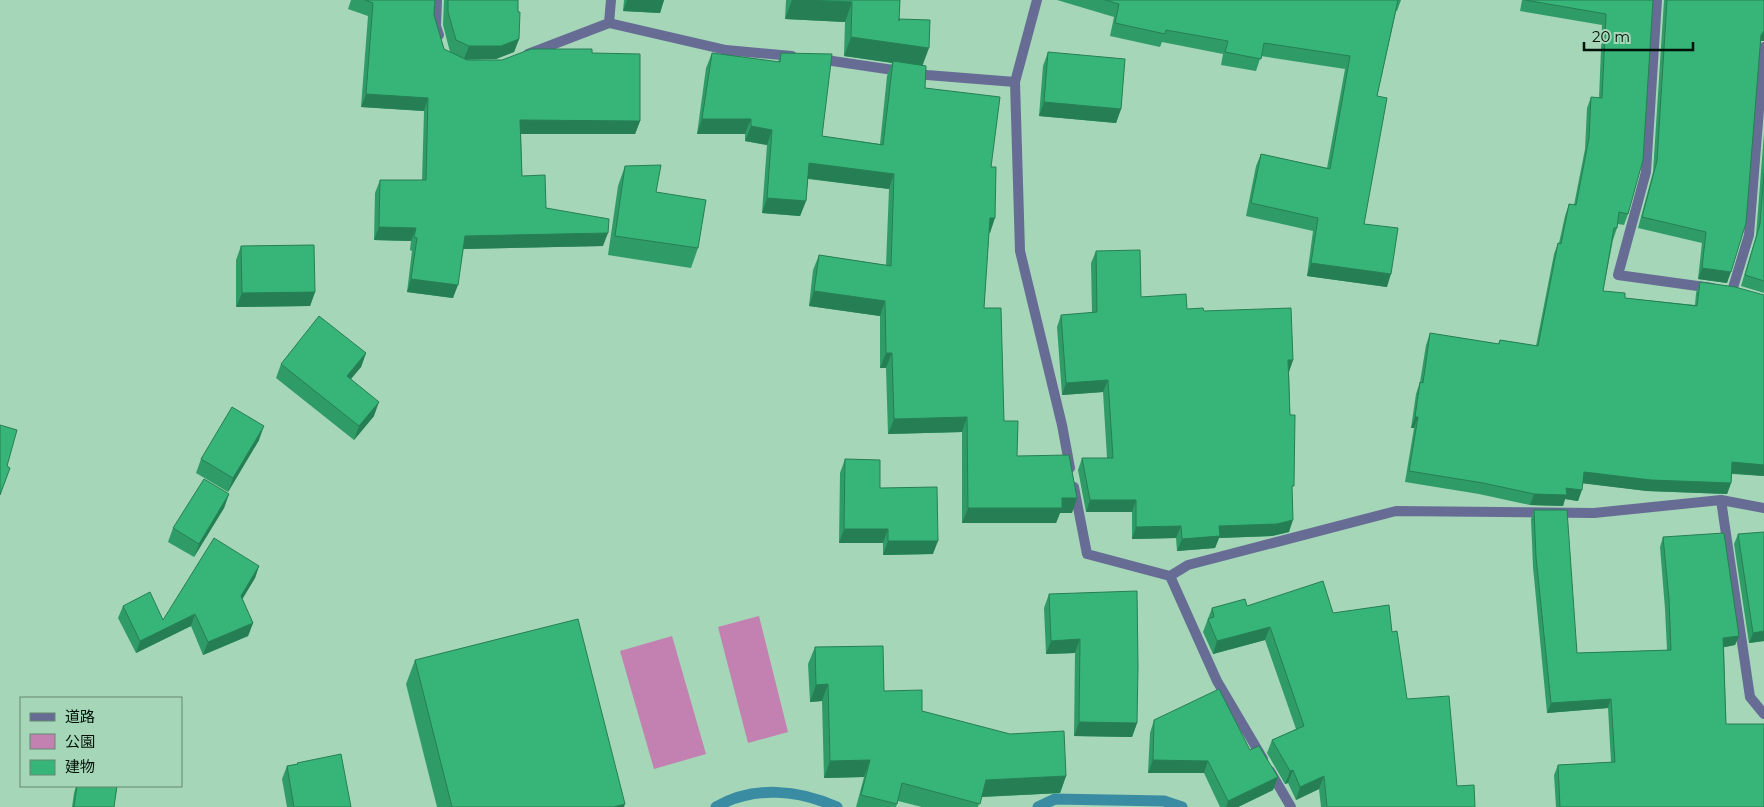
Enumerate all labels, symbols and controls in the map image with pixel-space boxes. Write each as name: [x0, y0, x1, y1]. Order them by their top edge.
scale bar: [1584, 20, 1693, 52]
text: 20 m: [1592, 27, 1630, 46]
legend: [20, 697, 182, 787]
text: 道路: [65, 707, 95, 726]
text: 公園: [65, 732, 95, 751]
text: 建物: [65, 757, 95, 776]

